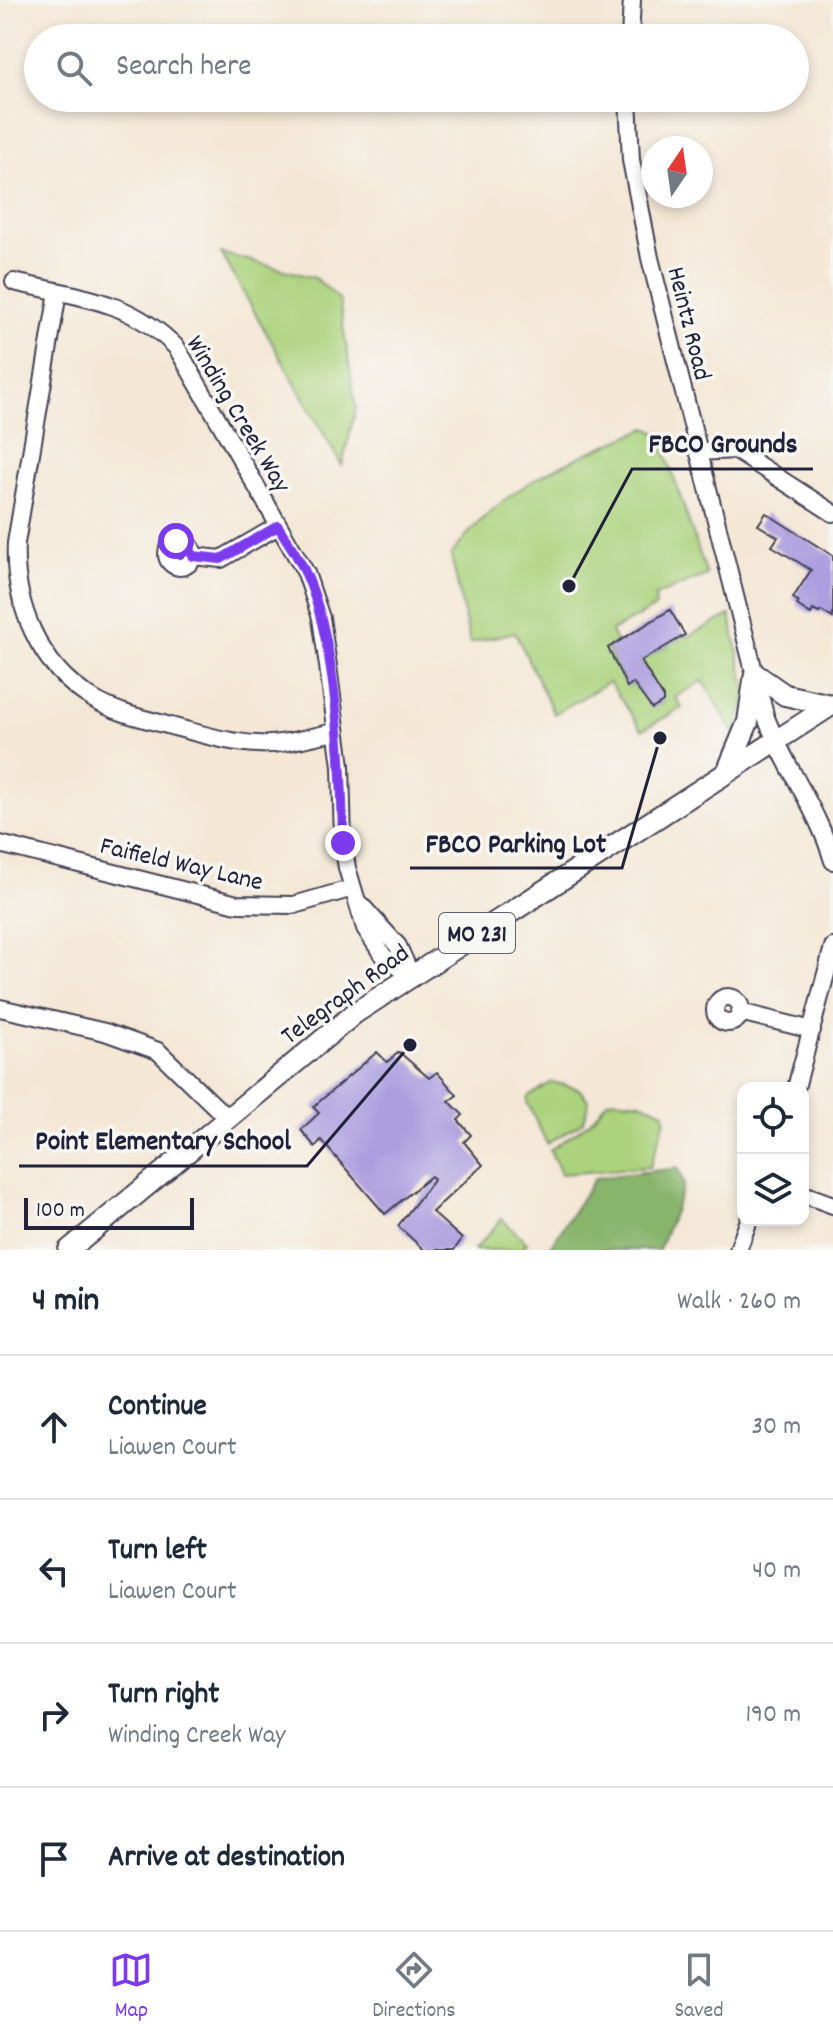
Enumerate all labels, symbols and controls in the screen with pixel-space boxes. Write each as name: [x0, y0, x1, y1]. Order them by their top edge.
search box: [24, 24, 809, 112]
icon: search: [52, 46, 96, 90]
text: Search here: [116, 47, 252, 90]
north arrow: [641, 136, 713, 208]
street label: Heintz Road: [656, 263, 720, 384]
street label: Winding Creek Way: [175, 329, 299, 501]
callout: FBCO Grounds: [632, 417, 813, 469]
text: FBCO Grounds: [649, 427, 798, 467]
route start: [158, 523, 194, 559]
callout: FBCO Parking Lot: [410, 816, 622, 868]
route end: [325, 825, 361, 861]
text: FBCO Parking Lot: [426, 827, 607, 867]
street label: Faifield Way Lane: [96, 829, 266, 902]
road number: MO 231: [439, 913, 515, 953]
street label: Telegraph Road: [274, 936, 418, 1055]
map controls: [737, 1082, 809, 1226]
button: locate: [737, 1082, 809, 1154]
callout: Point Elementary School: [19, 1114, 307, 1166]
text: Point Elementary School: [35, 1124, 291, 1164]
button: layers: [737, 1154, 809, 1226]
scale bar: [24, 1194, 194, 1230]
text: 100 m: [36, 1196, 85, 1227]
text: 4 min: [32, 1278, 99, 1327]
text: Walk · 260 m: [677, 1284, 801, 1321]
text: Continue: [108, 1387, 207, 1430]
icon: ahead: [32, 1405, 76, 1449]
text: 30 m: [751, 1409, 801, 1446]
text: Liawen Court: [108, 1430, 237, 1467]
text: Turn left: [108, 1531, 207, 1574]
icon: left: [32, 1549, 76, 1593]
text: 40 m: [752, 1553, 801, 1590]
text: Liawen Court: [108, 1574, 237, 1611]
text: Turn right: [108, 1675, 219, 1718]
icon: right: [32, 1693, 76, 1737]
text: 190 m: [745, 1697, 801, 1734]
text: Winding Creek Way: [108, 1718, 286, 1755]
icon: arrive: [32, 1837, 76, 1881]
text: Arrive at destination: [108, 1838, 345, 1881]
tab: Map: [109, 1948, 153, 2027]
tab: Directions: [372, 1948, 456, 2027]
tab: Saved: [674, 1948, 724, 2027]

